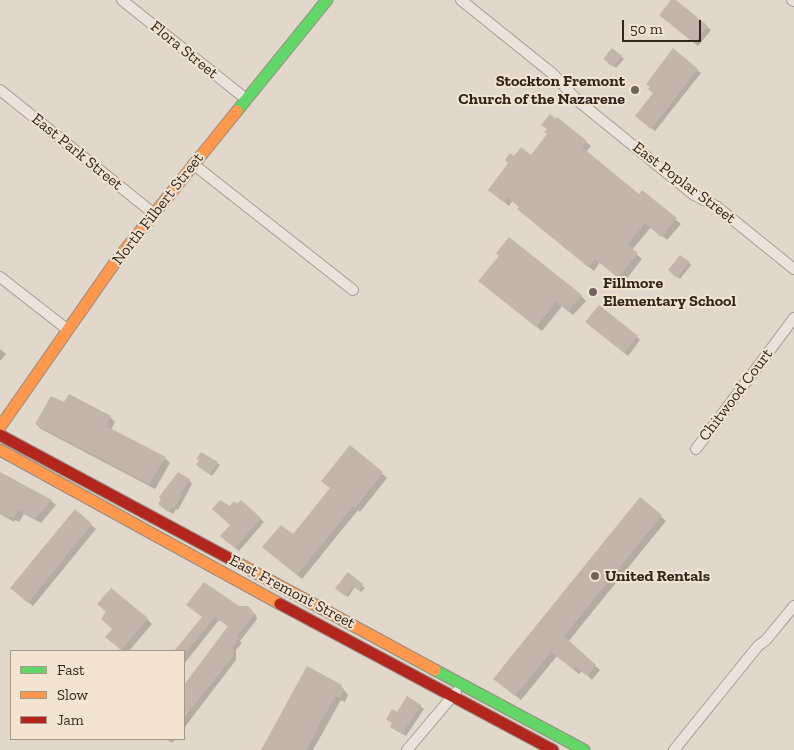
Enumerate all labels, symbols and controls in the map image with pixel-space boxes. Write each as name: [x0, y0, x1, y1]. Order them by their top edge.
scale bar: [624, 10, 703, 42]
street label: Flora Street: [146, 17, 222, 83]
text: 50 m: [630, 20, 663, 38]
place label: Stockton Fremont Church of the Nazarene: [458, 71, 625, 109]
marker: Stockton Fremont Church of the Nazarene: [629, 84, 641, 96]
street label: East Park Street: [28, 110, 126, 194]
street label: East Poplar Street: [629, 138, 739, 228]
street label: North Filbert Street: [108, 149, 208, 269]
place label: Fillmore Elementary School: [603, 273, 736, 311]
marker: Fillmore Elementary School: [587, 286, 599, 298]
street label: Chitwood Court: [695, 345, 777, 445]
street label: East Fremont Street: [226, 551, 358, 633]
place label: United Rentals: [605, 566, 710, 586]
marker: United Rentals: [589, 570, 601, 582]
legend: [10, 650, 185, 740]
text: Fast: [57, 661, 85, 679]
text: Slow: [57, 686, 88, 704]
text: Jam: [57, 711, 84, 729]

